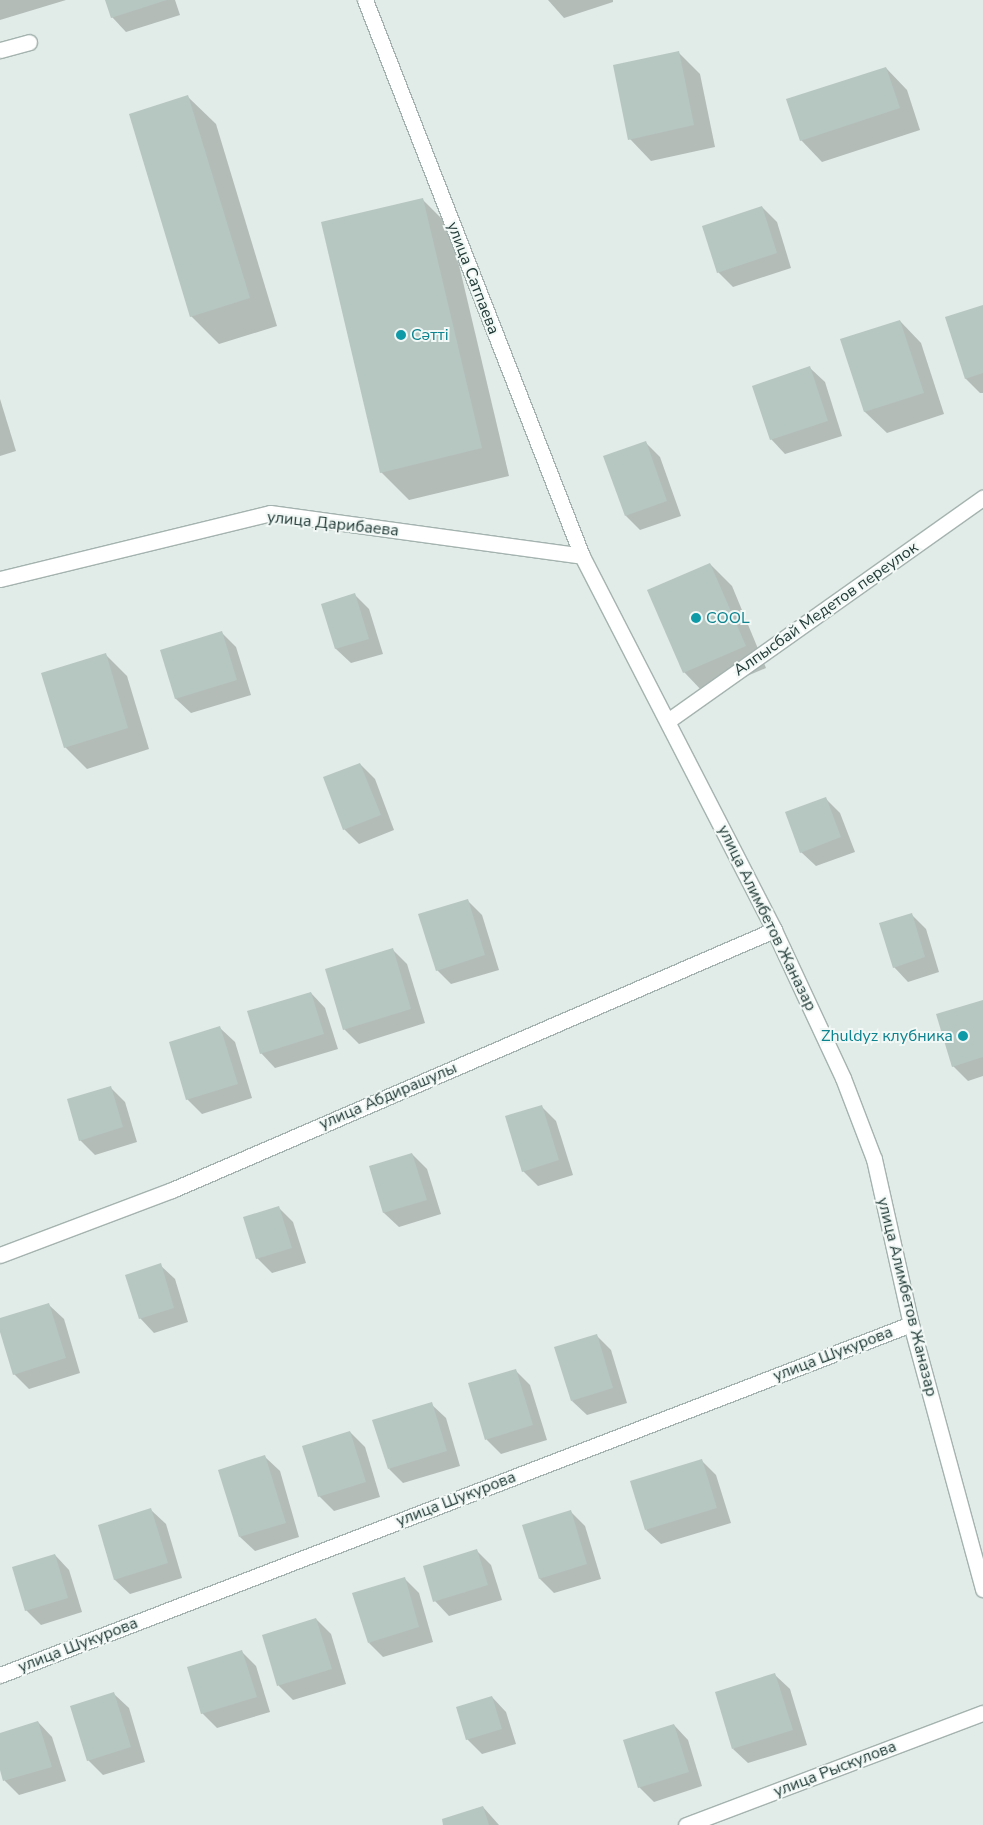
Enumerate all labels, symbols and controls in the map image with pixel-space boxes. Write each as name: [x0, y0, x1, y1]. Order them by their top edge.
street label: улица Сатпаева: [443, 219, 503, 337]
place label: Сәтті: [411, 325, 449, 345]
marker: Сәтті: [395, 329, 407, 341]
street label: улица Дарибаева: [266, 508, 400, 540]
street label: Алпысбай Медетов переулок: [730, 538, 922, 680]
place label: COOL: [706, 608, 750, 628]
marker: COOL: [690, 612, 702, 624]
street label: улица Алимбетов Жаназар: [714, 822, 820, 1014]
place label: Zhuldyz клубника: [821, 1026, 953, 1046]
marker: Zhuldyz клубника: [957, 1030, 969, 1042]
street label: улица Абдирашулы: [316, 1058, 460, 1134]
street label: улица Алимбетов Жаназар: [873, 1196, 941, 1398]
street label: улица Шукурова: [770, 1322, 896, 1386]
street label: улица Шукурова: [393, 1467, 519, 1531]
street label: улица Шукурова: [15, 1613, 141, 1677]
street label: улица Рыскулова: [771, 1737, 899, 1801]

